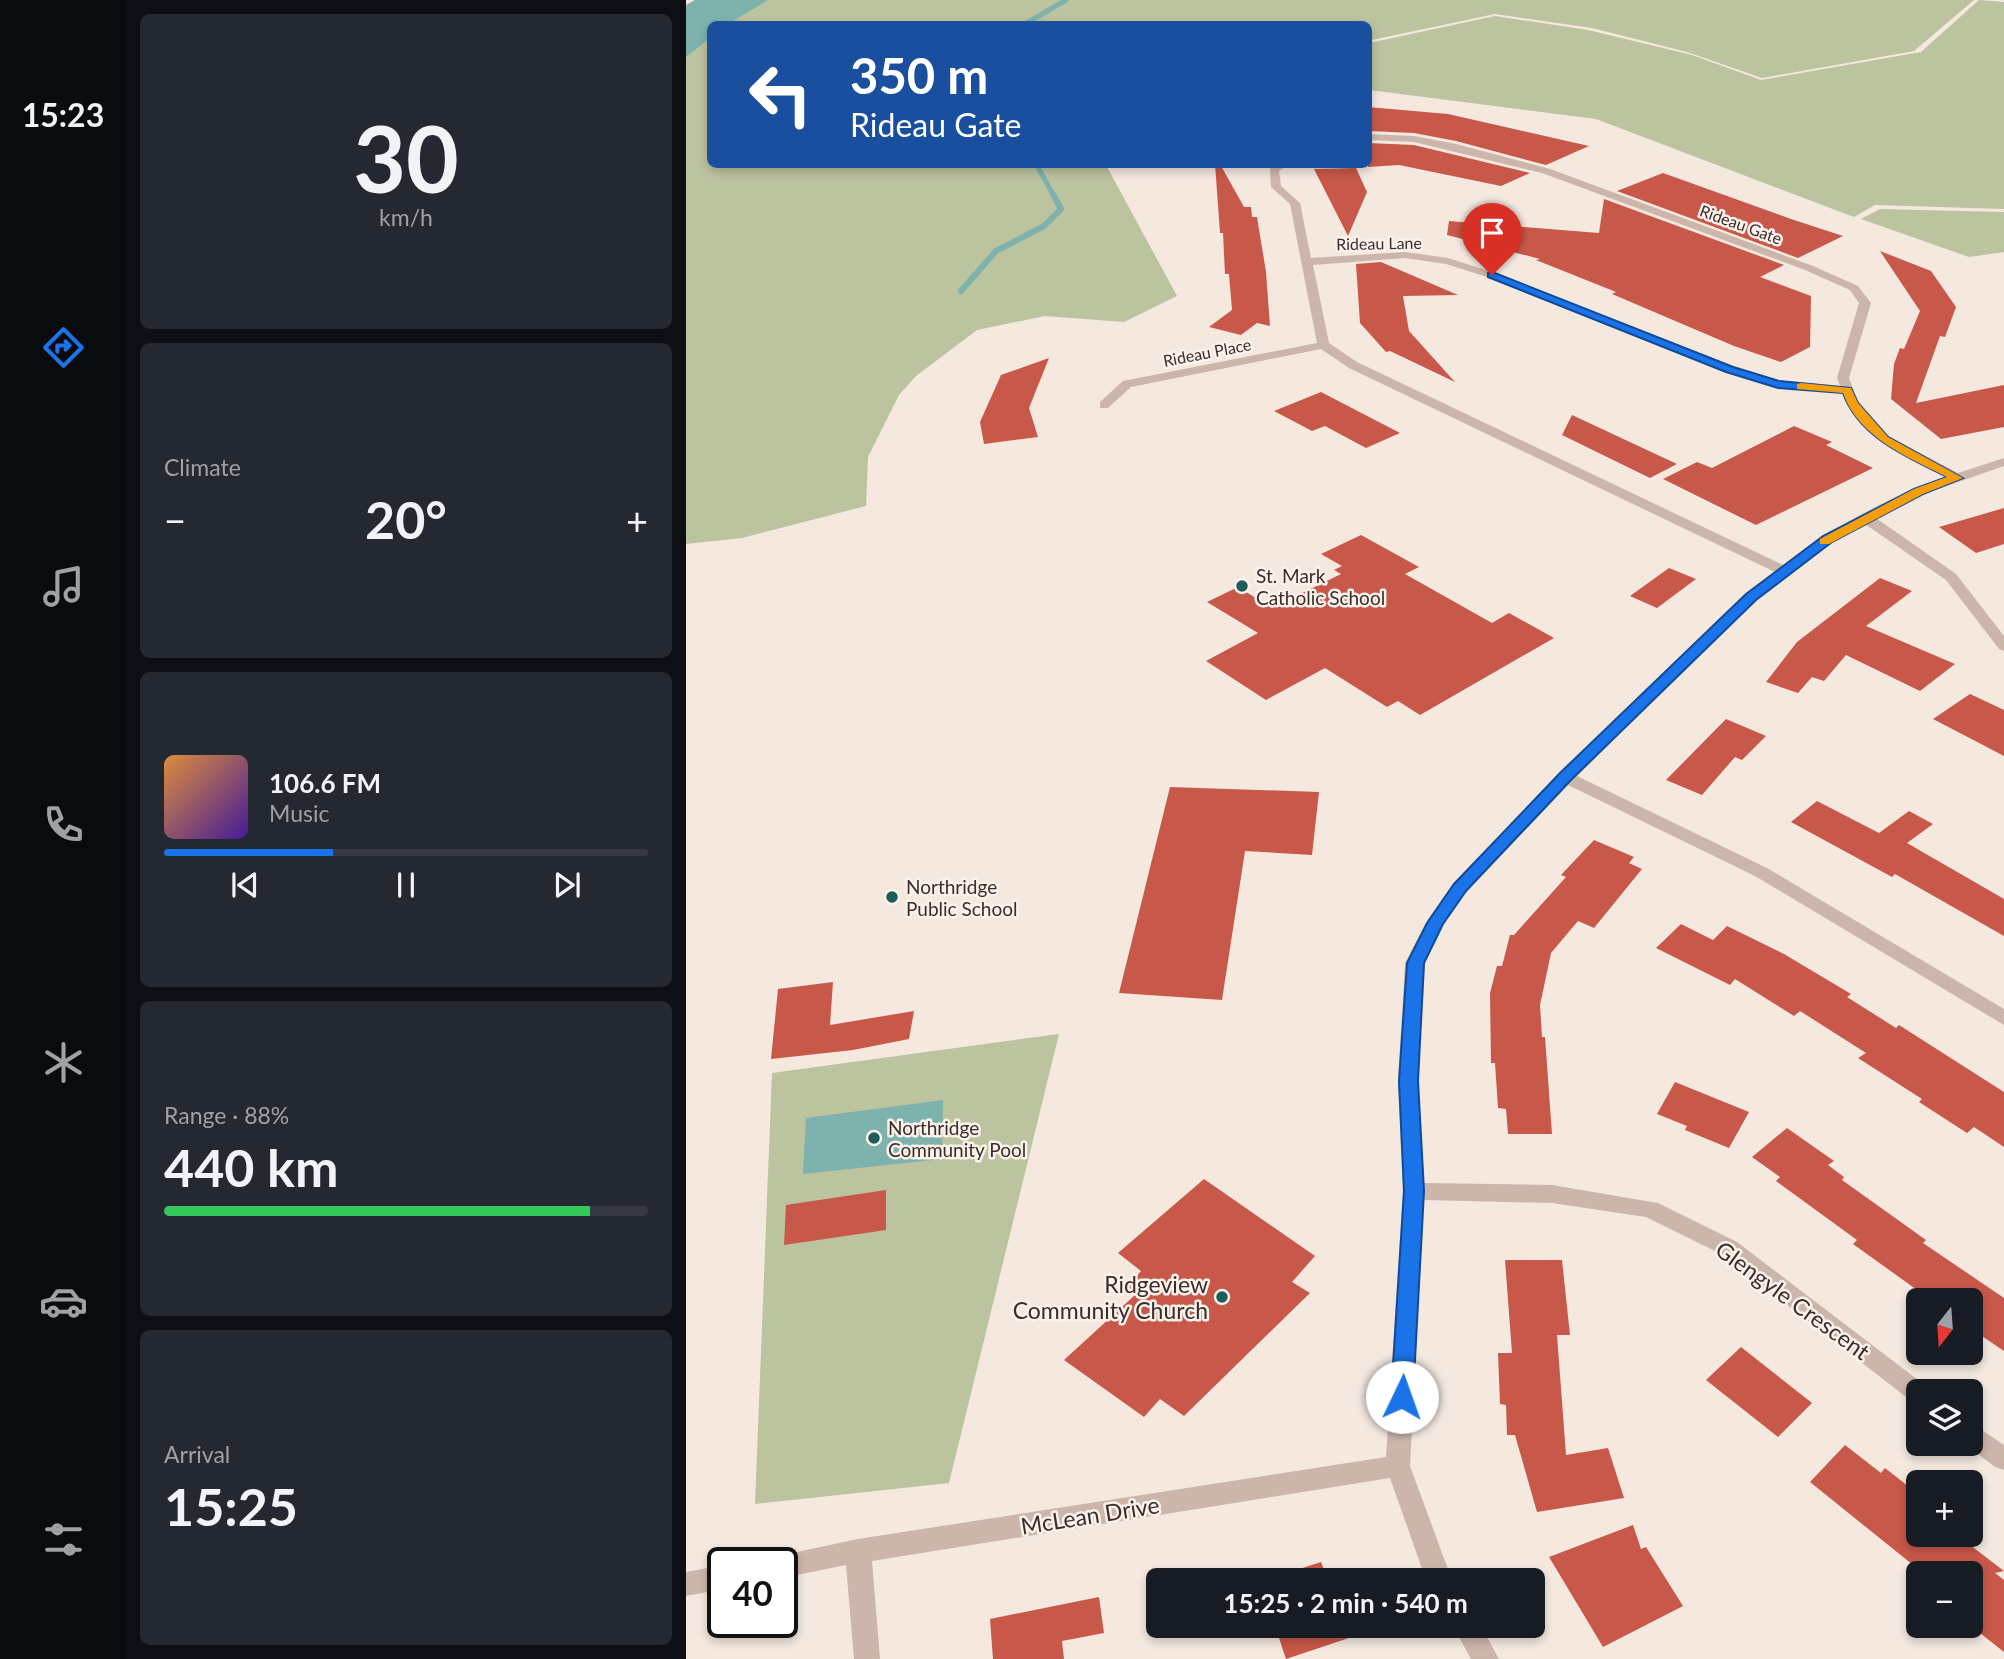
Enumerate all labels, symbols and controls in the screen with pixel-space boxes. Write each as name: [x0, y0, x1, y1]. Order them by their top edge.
text: 350 m: [850, 46, 988, 104]
icon: left: [735, 49, 826, 140]
text: 15:23: [22, 95, 104, 134]
text: 30: [353, 103, 459, 212]
text: Rideau Gate: [850, 105, 1022, 144]
street label: Rideau Gate: [1697, 200, 1785, 248]
text: km/h: [379, 203, 433, 231]
pin: [1462, 203, 1522, 275]
icon: arrive: [1473, 214, 1511, 252]
street label: Rideau Lane: [1336, 233, 1422, 253]
icon: directions: [39, 323, 88, 372]
street label: Rideau Place: [1161, 334, 1253, 370]
text: Climate: [164, 453, 241, 481]
text: 20°: [365, 488, 447, 550]
text: −: [164, 497, 186, 543]
text: +: [626, 497, 648, 543]
icon: music: [39, 562, 88, 611]
place label: St. Mark Catholic School: [1256, 564, 1385, 609]
marker: St. Mark Catholic School: [1234, 578, 1250, 594]
text: 106.6 FM: [269, 767, 381, 799]
text: Music: [269, 799, 329, 827]
icon: phone: [39, 800, 88, 849]
icon: previous: [226, 866, 264, 904]
icon: pause: [387, 866, 425, 904]
icon: next: [548, 866, 586, 904]
place label: Northridge Public School: [906, 875, 1018, 920]
marker: Northridge Public School: [884, 889, 900, 905]
icon: climate: [39, 1038, 88, 1087]
text: Range · 88%: [164, 1101, 289, 1129]
place label: Northridge Community Pool: [888, 1116, 1026, 1161]
marker: Northridge Community Pool: [866, 1130, 882, 1146]
text: 440 km: [164, 1136, 338, 1198]
street label: Glengyle Crescent: [1711, 1235, 1876, 1366]
place label: Ridgeview Community Church: [1013, 1270, 1208, 1324]
icon: car: [39, 1277, 88, 1326]
north arrow: [1906, 1288, 1983, 1365]
map controls: [1906, 1288, 1983, 1638]
marker: Ridgeview Community Church: [1214, 1289, 1230, 1305]
position arrow: [1365, 1360, 1439, 1434]
button: layers: [1906, 1379, 1983, 1456]
text: Arrival: [164, 1440, 230, 1468]
button: +: [1906, 1470, 1983, 1547]
text: 15:25: [164, 1475, 298, 1537]
street label: McLean Drive: [1019, 1490, 1161, 1540]
icon: filters: [39, 1515, 88, 1564]
speed limit sign: 40: [707, 1547, 798, 1638]
button: −: [1906, 1561, 1983, 1638]
text: 15:25 · 2 min · 540 m: [1223, 1587, 1468, 1619]

